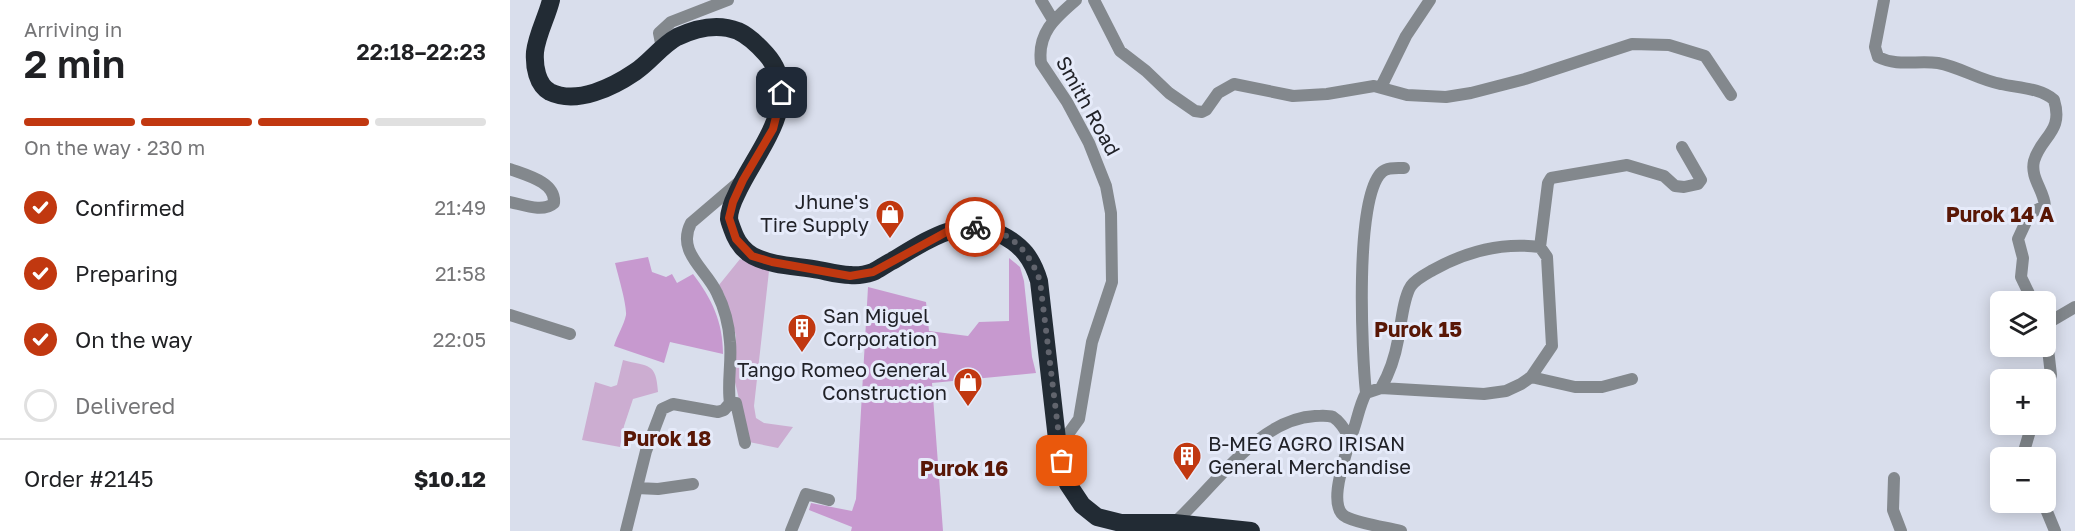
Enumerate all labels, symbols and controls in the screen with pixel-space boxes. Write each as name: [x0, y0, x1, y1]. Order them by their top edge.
text: Arriving in: [24, 17, 122, 41]
text: 22:18–22:23: [357, 38, 486, 65]
text: 2 min: [24, 40, 125, 87]
street label: Smith Road: [1052, 52, 1126, 160]
pin: [756, 67, 807, 118]
icon: home: [765, 76, 798, 109]
text: On the way · 230 m: [24, 135, 205, 159]
place label: Jhune's Tire Supply: [760, 189, 869, 236]
icon: check: [24, 191, 57, 224]
text: Confirmed: [75, 194, 185, 221]
text: 21:49: [434, 195, 486, 219]
courier: [945, 197, 1005, 257]
shop icon: Jhune's Tire Supply: [874, 198, 906, 240]
district label: Purok 14 A: [1946, 201, 2054, 227]
icon: bike: [959, 211, 992, 244]
icon: check: [24, 257, 57, 290]
text: Preparing: [75, 260, 178, 287]
text: 21:58: [435, 261, 486, 285]
map controls: [1990, 291, 2056, 513]
button: layers: [1990, 291, 2056, 357]
place label: San Miguel Corporation: [823, 303, 937, 350]
building icon: San Miguel Corporation: [786, 312, 818, 354]
district label: Purok 15: [1374, 316, 1462, 342]
icon: check: [24, 323, 57, 356]
text: On the way: [75, 326, 193, 353]
text: 22:05: [433, 327, 486, 351]
place label: Tango Romeo General Construction: [737, 357, 947, 404]
shop icon: Tango Romeo General Construction: [952, 366, 984, 408]
button: +: [1990, 369, 2056, 435]
text: Delivered: [75, 392, 175, 419]
district label: Purok 18: [623, 425, 711, 451]
place label: B-MEG AGRO IRISAN General Merchandise: [1208, 431, 1411, 478]
pin: [1036, 435, 1087, 486]
building icon: B-MEG AGRO IRISAN General Merchandise: [1171, 440, 1203, 482]
icon: bag: [1045, 444, 1078, 477]
button: −: [1990, 447, 2056, 513]
district label: Purok 16: [920, 455, 1008, 481]
text: Order #2145: [24, 465, 154, 492]
text: $10.12: [414, 465, 486, 492]

